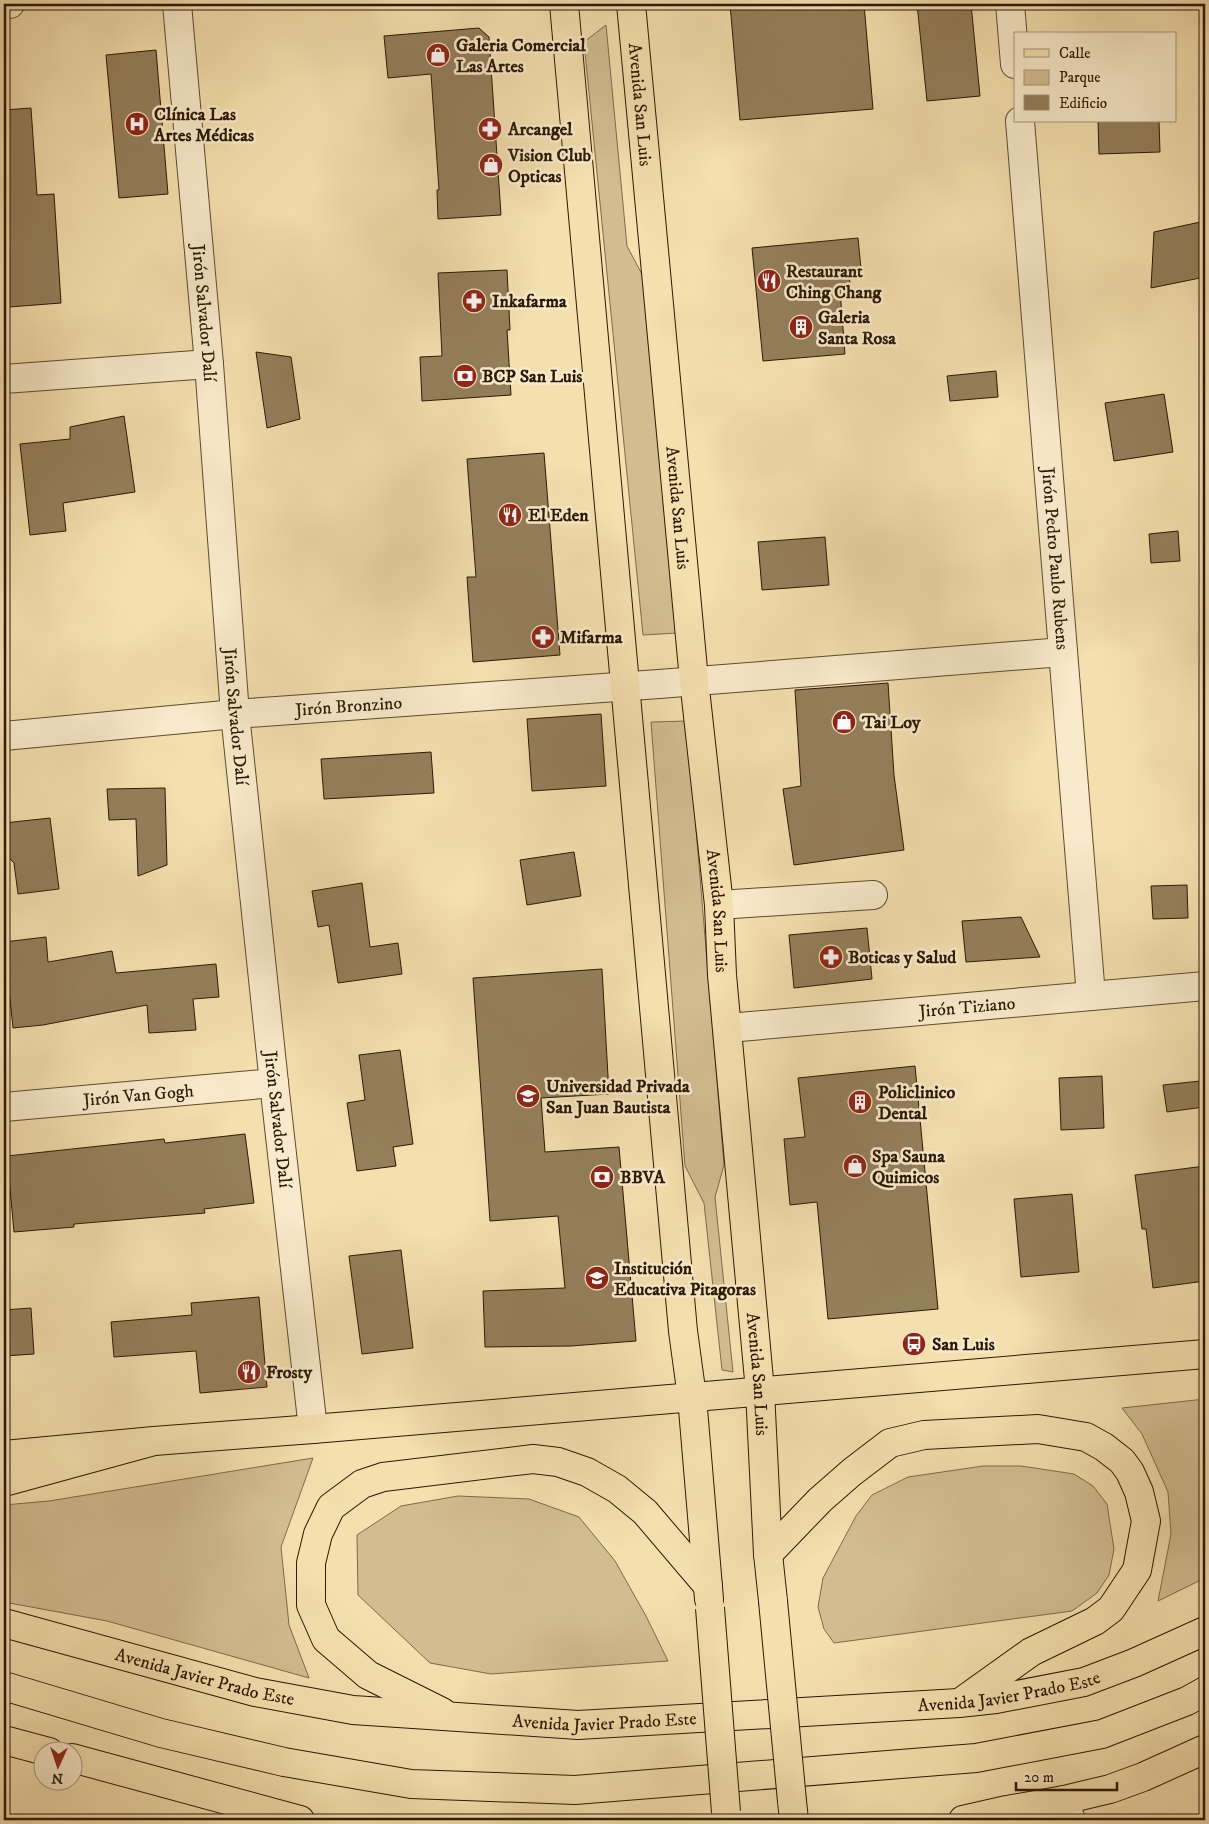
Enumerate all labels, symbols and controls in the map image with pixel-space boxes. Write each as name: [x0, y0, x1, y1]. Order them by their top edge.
legend: [1014, 32, 1176, 122]
place label: Galeria Comercial Las Artes: [456, 35, 586, 78]
shop icon: Galeria Comercial Las Artes: [425, 42, 451, 68]
street label: Avenida San Luis: [623, 42, 656, 167]
text: Calle: [1059, 44, 1091, 63]
text: Parque: [1059, 68, 1100, 87]
text: Edificio: [1059, 94, 1107, 113]
place label: Clínica Las Artes Médicas: [153, 104, 254, 147]
hospital icon: Clínica Las Artes Médicas: [124, 111, 150, 137]
pharmacy icon: Arcangel: [477, 116, 503, 142]
place label: Arcangel: [507, 119, 573, 141]
place label: Vision Club Opticas: [507, 145, 592, 188]
shop icon: Vision Club Opticas: [478, 152, 504, 178]
street label: Jirón Salvador Dalí: [186, 241, 220, 384]
place label: Restaurant Ching Chang: [786, 261, 883, 304]
restaurant icon: Restaurant Ching Chang: [756, 268, 782, 294]
pharmacy icon: Inkafarma: [461, 288, 487, 314]
place label: Inkafarma: [492, 291, 567, 313]
place label: Galeria Santa Rosa: [818, 307, 896, 350]
building icon: Galeria Santa Rosa: [788, 314, 814, 340]
bank icon: BCP San Luis: [452, 363, 478, 389]
place label: BCP San Luis: [482, 366, 582, 388]
street label: Avenida San Luis: [660, 445, 694, 571]
street label: Jirón Pedro Paulo Rubens: [1036, 465, 1073, 651]
restaurant icon: El Eden: [497, 502, 523, 528]
place label: El Eden: [528, 505, 589, 527]
pharmacy icon: Mifarma: [530, 624, 556, 650]
place label: Mifarma: [560, 627, 623, 649]
street label: Jirón Salvador Dalí: [218, 645, 253, 788]
street label: Jirón Bronzino: [293, 692, 403, 722]
shop icon: Tai Loy: [831, 709, 857, 735]
place label: Tai Loy: [861, 712, 921, 734]
street label: Avenida San Luis: [701, 848, 732, 973]
pharmacy icon: Boticas y Salud: [818, 944, 844, 970]
place label: Boticas y Salud: [848, 947, 957, 969]
street label: Jirón Tiziano: [916, 993, 1016, 1023]
street label: Jirón Salvador Dalí: [258, 1048, 296, 1190]
place label: Universidad Privada San Juan Bautista: [546, 1076, 690, 1119]
street label: Jirón Van Gogh: [80, 1080, 195, 1112]
place label: Policlinico Dental: [878, 1082, 955, 1125]
school or university icon: Universidad Privada San Juan Bautista: [515, 1083, 541, 1109]
building icon: Policlinico Dental: [847, 1089, 873, 1115]
place label: Spa Sauna Quimicos: [872, 1146, 945, 1189]
shop icon: Spa Sauna Quimicos: [842, 1153, 868, 1179]
bank icon: BBVA: [589, 1164, 615, 1190]
place label: BBVA: [620, 1167, 665, 1189]
place label: Institución Educativa Pitagoras: [614, 1258, 756, 1301]
school or university icon: Institución Educativa Pitagoras: [584, 1265, 610, 1291]
street label: Avenida San Luis: [741, 1311, 772, 1436]
bus stop icon: San Luis: [901, 1331, 927, 1357]
place label: San Luis: [932, 1334, 995, 1356]
restaurant icon: Frosty: [236, 1359, 262, 1385]
place label: Frosty: [266, 1362, 312, 1384]
street label: Avenida Javier Prado Este: [112, 1644, 296, 1711]
street label: Avenida Javier Prado Este: [917, 1667, 1103, 1717]
street label: Avenida Javier Prado Este: [512, 1708, 697, 1737]
north arrow: [32, 1742, 82, 1792]
scale bar: [1016, 1759, 1118, 1791]
text: 20 m: [1024, 1768, 1054, 1787]
text: N: [51, 1769, 64, 1787]

